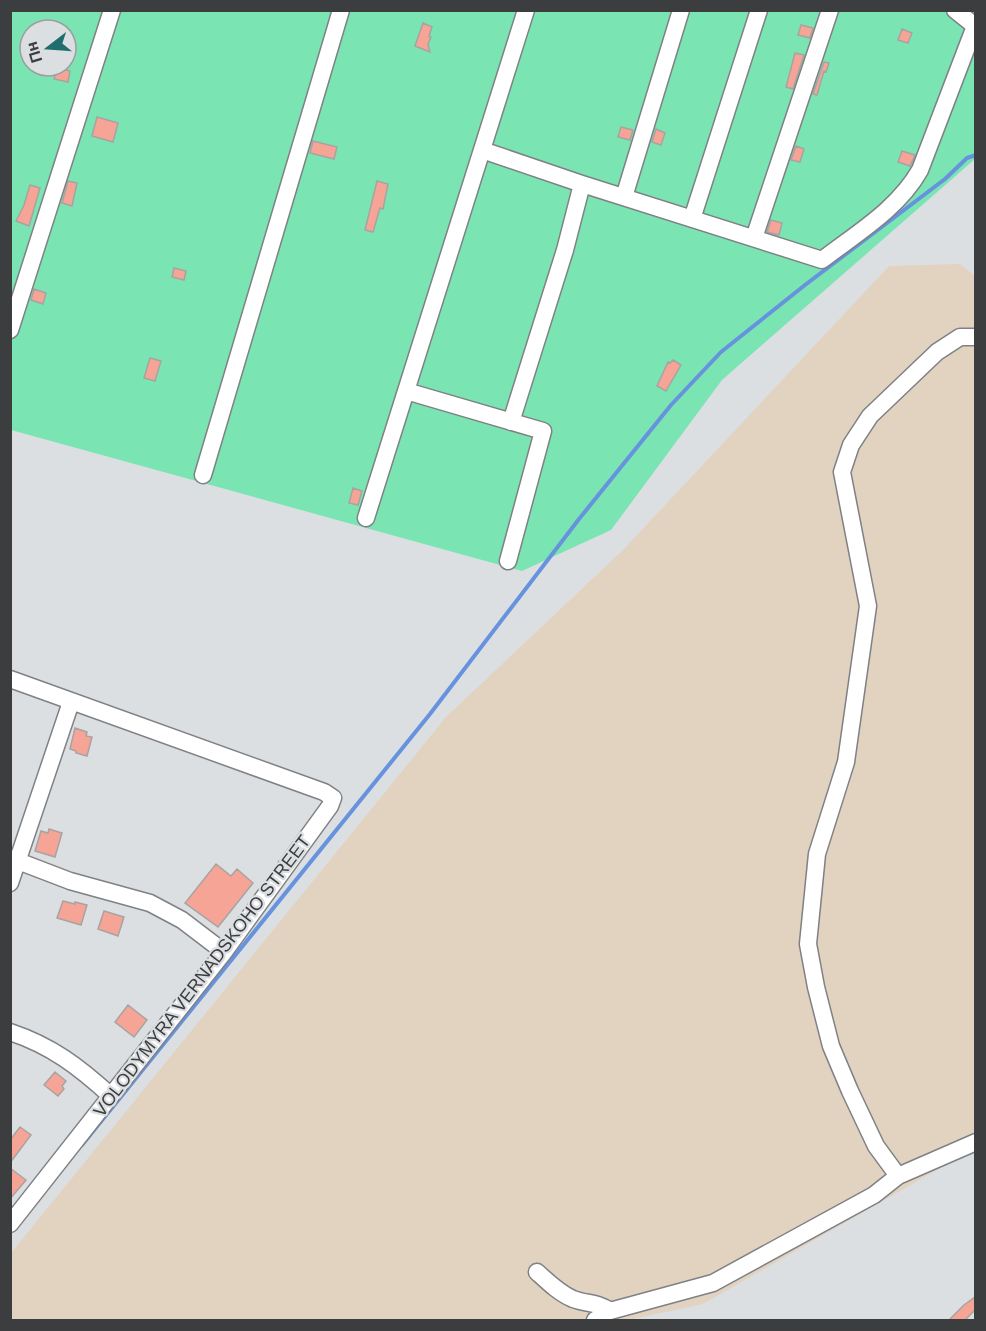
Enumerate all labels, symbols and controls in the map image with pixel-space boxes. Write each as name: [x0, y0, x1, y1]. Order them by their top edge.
north arrow: [18, 18, 78, 78]
text: Пн: [23, 40, 45, 65]
street label: VOLODYMYRA VERNADSKOHO STREET: [90, 831, 314, 1121]

